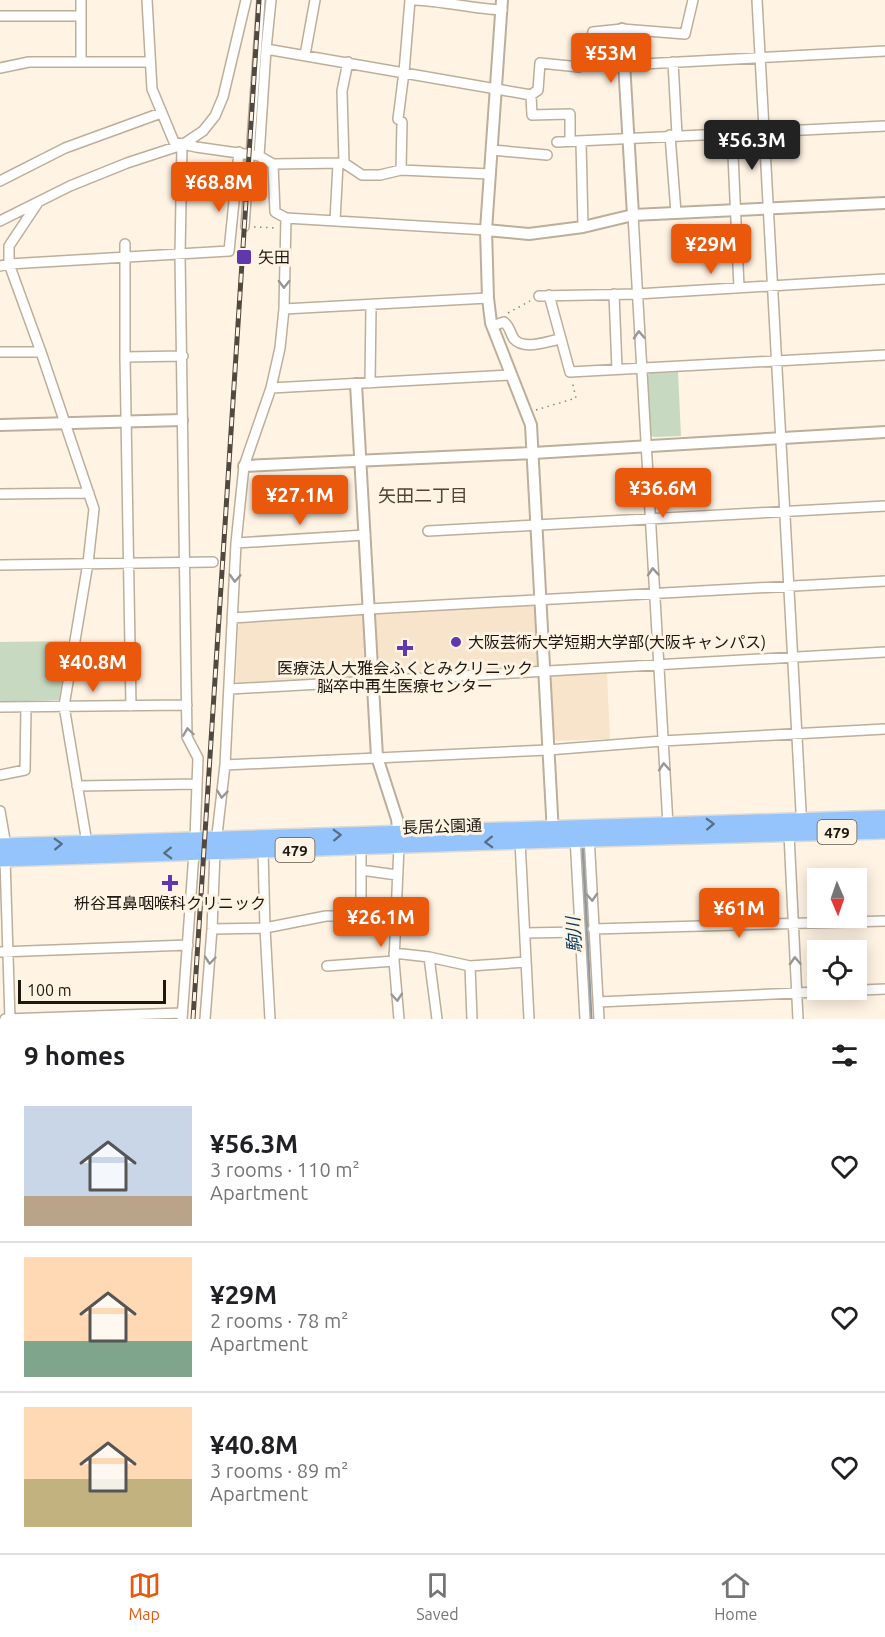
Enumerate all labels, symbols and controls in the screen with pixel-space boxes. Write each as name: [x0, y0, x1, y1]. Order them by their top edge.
pin: ¥53M: [575, 33, 647, 84]
text: ¥53M: [585, 41, 637, 64]
pin: ¥56.3M: [703, 120, 801, 171]
text: ¥56.3M: [718, 128, 786, 151]
pin: ¥68.8M: [170, 162, 268, 213]
text: ¥68.8M: [185, 170, 253, 193]
pin: ¥29M: [675, 224, 747, 275]
text: ¥29M: [685, 232, 737, 255]
marker: 矢田: [235, 248, 253, 266]
place label: 矢田: [258, 248, 290, 266]
one-way arrow: [278, 280, 290, 289]
one-way arrow: [633, 331, 646, 340]
pin: ¥36.6M: [614, 468, 712, 519]
pin: ¥27.1M: [251, 475, 349, 526]
text: ¥36.6M: [629, 476, 697, 499]
text: ¥27.1M: [266, 483, 334, 506]
district label: 矢田二丁目: [378, 485, 468, 505]
one-way arrow: [647, 567, 660, 576]
one-way arrow: [228, 573, 241, 582]
place label: 大阪芸術大学短期大学部(大阪キャンパス): [468, 633, 766, 652]
marker: 大阪芸術大学短期大学部(大阪キャンパス): [449, 635, 463, 649]
marker: 医療法人大雅会ふくとみクリニック 脳卒中再生医療センター: [396, 639, 414, 657]
pin: ¥40.8M: [44, 642, 142, 693]
text: ¥40.8M: [59, 650, 127, 673]
place label: 医療法人大雅会ふくとみクリニック 脳卒中再生医療センター: [277, 659, 533, 695]
one-way arrow: [183, 727, 195, 737]
one-way arrow: [658, 762, 671, 771]
one-way arrow: [216, 789, 229, 798]
street label: 長居公園通: [402, 816, 482, 836]
one-way arrow: [706, 817, 715, 830]
road number: 479: [818, 820, 856, 844]
one-way arrow: [333, 829, 342, 841]
one-way arrow: [484, 836, 493, 849]
one-way arrow: [54, 838, 63, 851]
road number: 479: [276, 838, 314, 862]
one-way arrow: [163, 847, 172, 860]
north arrow: [807, 868, 867, 928]
map controls: [807, 868, 867, 1000]
marker: 枡谷耳鼻咽喉科クリニック: [161, 874, 179, 892]
pin: ¥61M: [703, 888, 775, 939]
one-way arrow: [585, 893, 598, 902]
place label: 枡谷耳鼻咽喉科クリニック: [74, 894, 266, 912]
text: ¥61M: [713, 896, 765, 919]
pin: ¥26.1M: [332, 897, 430, 948]
text: ¥26.1M: [347, 905, 415, 928]
water label: 駒川: [562, 915, 584, 953]
button: locate: [807, 940, 867, 1000]
one-way arrow: [204, 956, 217, 965]
one-way arrow: [788, 956, 801, 965]
scale bar: [18, 977, 166, 1004]
text: 100 m: [27, 981, 72, 999]
one-way arrow: [390, 992, 403, 1001]
icon: filters: [828, 1039, 861, 1072]
text: 9 homes: [24, 1041, 125, 1070]
text: ¥56.3M: [210, 1129, 298, 1158]
icon: home: [72, 1130, 144, 1202]
icon: heart: [828, 1150, 861, 1183]
text: 3 rooms · 110 m²: [210, 1158, 360, 1181]
text: Apartment: [210, 1181, 308, 1204]
text: ¥29M: [210, 1280, 277, 1309]
icon: home: [72, 1281, 144, 1353]
icon: heart: [828, 1301, 861, 1334]
text: 2 rooms · 78 m²: [210, 1309, 348, 1332]
text: Apartment: [210, 1332, 308, 1355]
text: ¥40.8M: [210, 1430, 298, 1459]
icon: home: [72, 1431, 144, 1503]
icon: heart: [828, 1451, 861, 1484]
text: 3 rooms · 89 m²: [210, 1459, 348, 1482]
text: Apartment: [210, 1482, 308, 1505]
tab: Map: [128, 1569, 161, 1623]
tab: Saved: [416, 1569, 459, 1623]
tab: Home: [714, 1569, 757, 1623]

